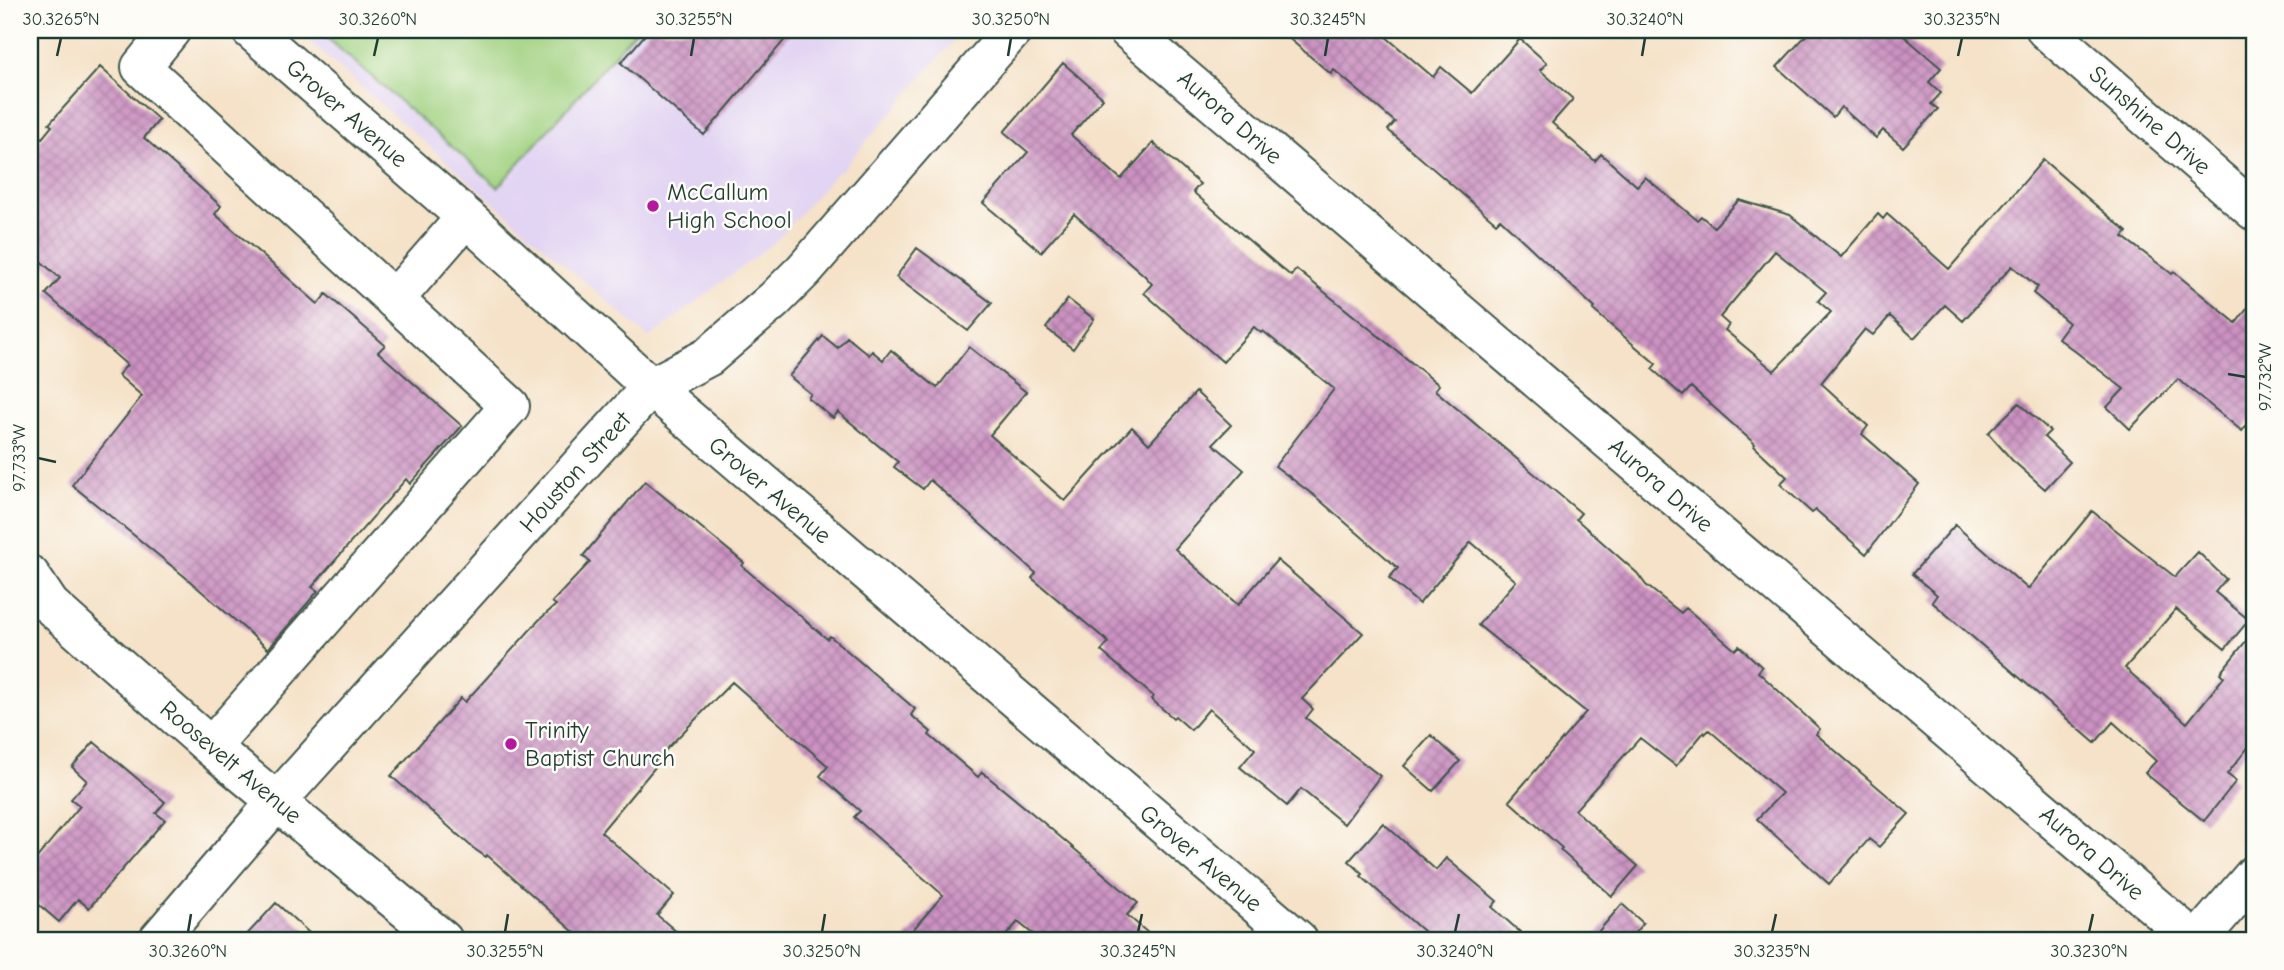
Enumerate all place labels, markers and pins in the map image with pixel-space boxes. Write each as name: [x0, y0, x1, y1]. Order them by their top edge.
place label: McCallum High School: [667, 178, 792, 234]
marker: McCallum High School: [645, 198, 661, 214]
place label: Trinity Baptist Church: [525, 716, 675, 772]
marker: Trinity Baptist Church: [503, 736, 519, 752]

